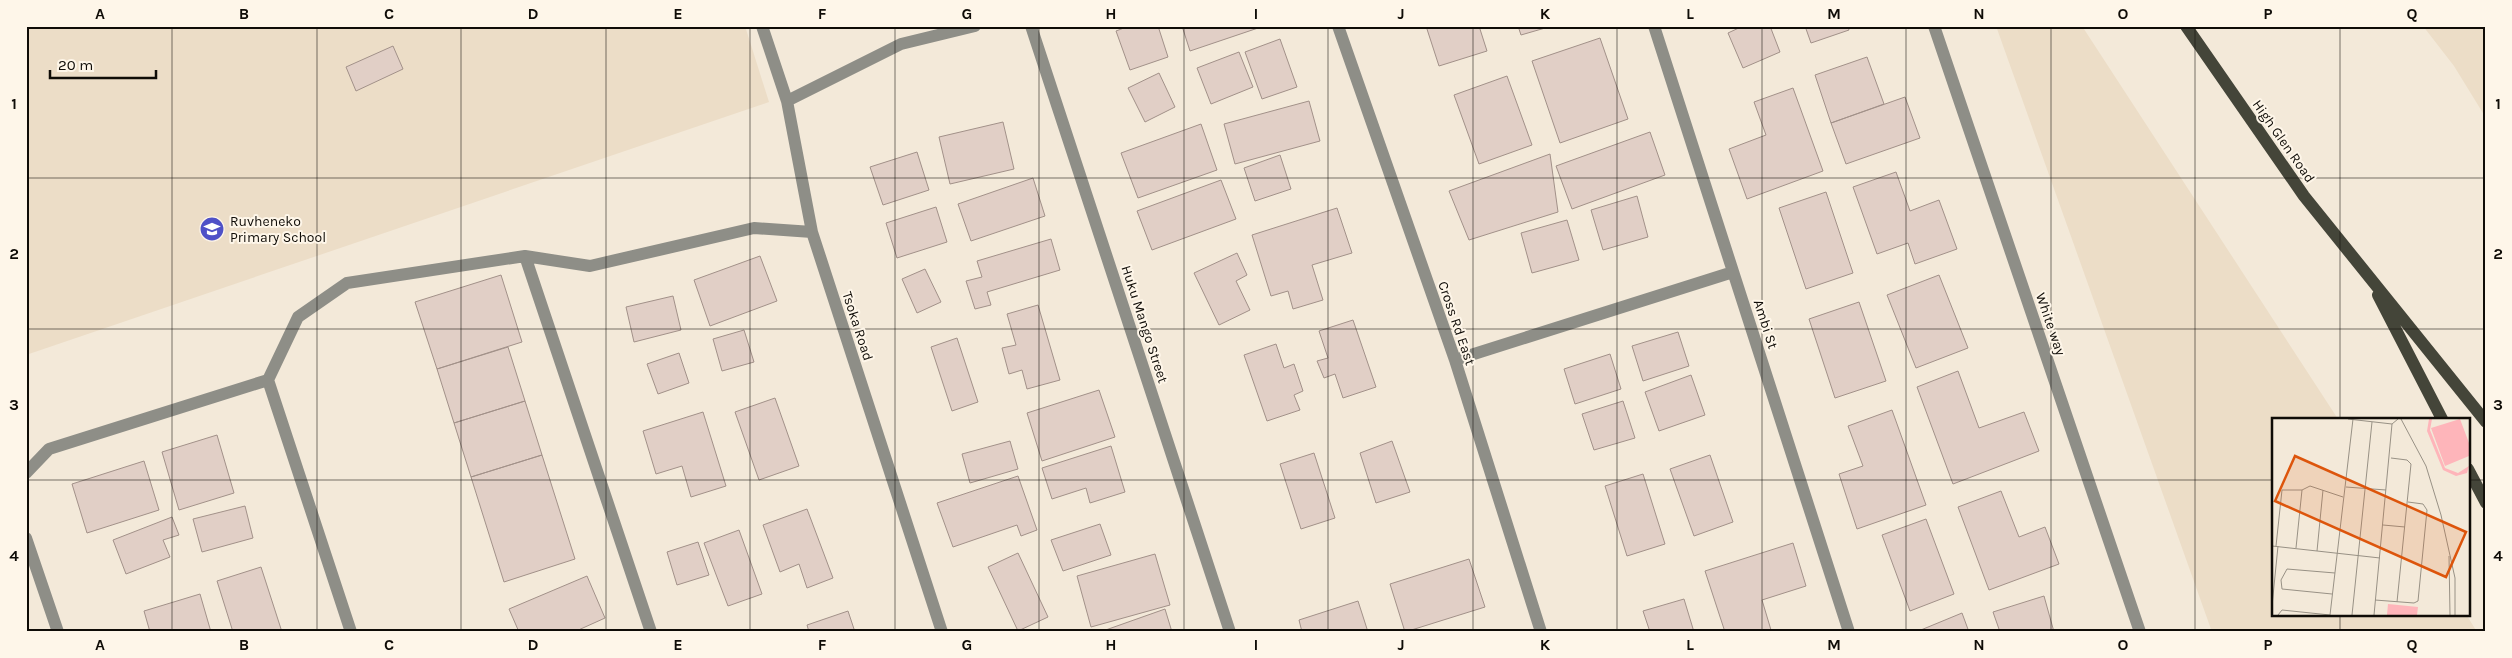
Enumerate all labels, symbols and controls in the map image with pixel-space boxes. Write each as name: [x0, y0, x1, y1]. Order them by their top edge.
text: A: [95, 4, 105, 23]
text: B: [239, 4, 249, 23]
text: C: [384, 4, 394, 23]
text: D: [528, 4, 539, 23]
text: E: [673, 4, 683, 23]
text: F: [818, 4, 827, 23]
text: G: [962, 4, 972, 23]
text: H: [1105, 4, 1117, 23]
text: I: [1254, 4, 1258, 23]
text: J: [1397, 4, 1405, 23]
text: K: [1540, 4, 1551, 23]
text: L: [1686, 4, 1694, 23]
text: M: [1827, 4, 1841, 23]
text: N: [1973, 4, 1985, 23]
text: O: [2118, 4, 2129, 23]
text: P: [2263, 4, 2273, 23]
text: Q: [2407, 4, 2418, 23]
scale bar: [50, 48, 156, 80]
text: 20 m: [58, 56, 93, 74]
text: 1: [11, 94, 17, 113]
text: 1: [2495, 94, 2501, 113]
street label: High Glen Road: [2249, 97, 2318, 186]
place label: Ruvheneko Primary School: [230, 213, 326, 246]
school or university icon: Ruvheneko Primary School: [199, 216, 225, 242]
text: 2: [9, 244, 19, 263]
text: 2: [2493, 244, 2503, 263]
street label: Huku Mango Street: [1117, 263, 1172, 385]
street label: Cross Rd East: [1434, 279, 1479, 367]
street label: Tsoka Road: [838, 289, 877, 363]
street label: White way: [2032, 291, 2069, 358]
street label: Ambi St: [1750, 297, 1781, 351]
text: 3: [9, 395, 19, 414]
text: 3: [2493, 395, 2503, 414]
inset map: [2272, 418, 2470, 616]
text: 4: [9, 546, 19, 565]
text: 4: [2493, 546, 2503, 565]
text: A: [95, 635, 105, 654]
text: B: [239, 635, 249, 654]
text: C: [384, 635, 394, 654]
text: D: [528, 635, 539, 654]
text: E: [673, 635, 683, 654]
text: F: [818, 635, 827, 654]
text: G: [962, 635, 972, 654]
text: H: [1105, 635, 1117, 654]
text: I: [1254, 635, 1258, 654]
text: J: [1397, 635, 1405, 654]
text: K: [1540, 635, 1551, 654]
text: L: [1686, 635, 1694, 654]
text: M: [1827, 635, 1841, 654]
text: N: [1973, 635, 1985, 654]
text: O: [2118, 635, 2129, 654]
text: P: [2263, 635, 2273, 654]
text: Q: [2407, 635, 2418, 654]

